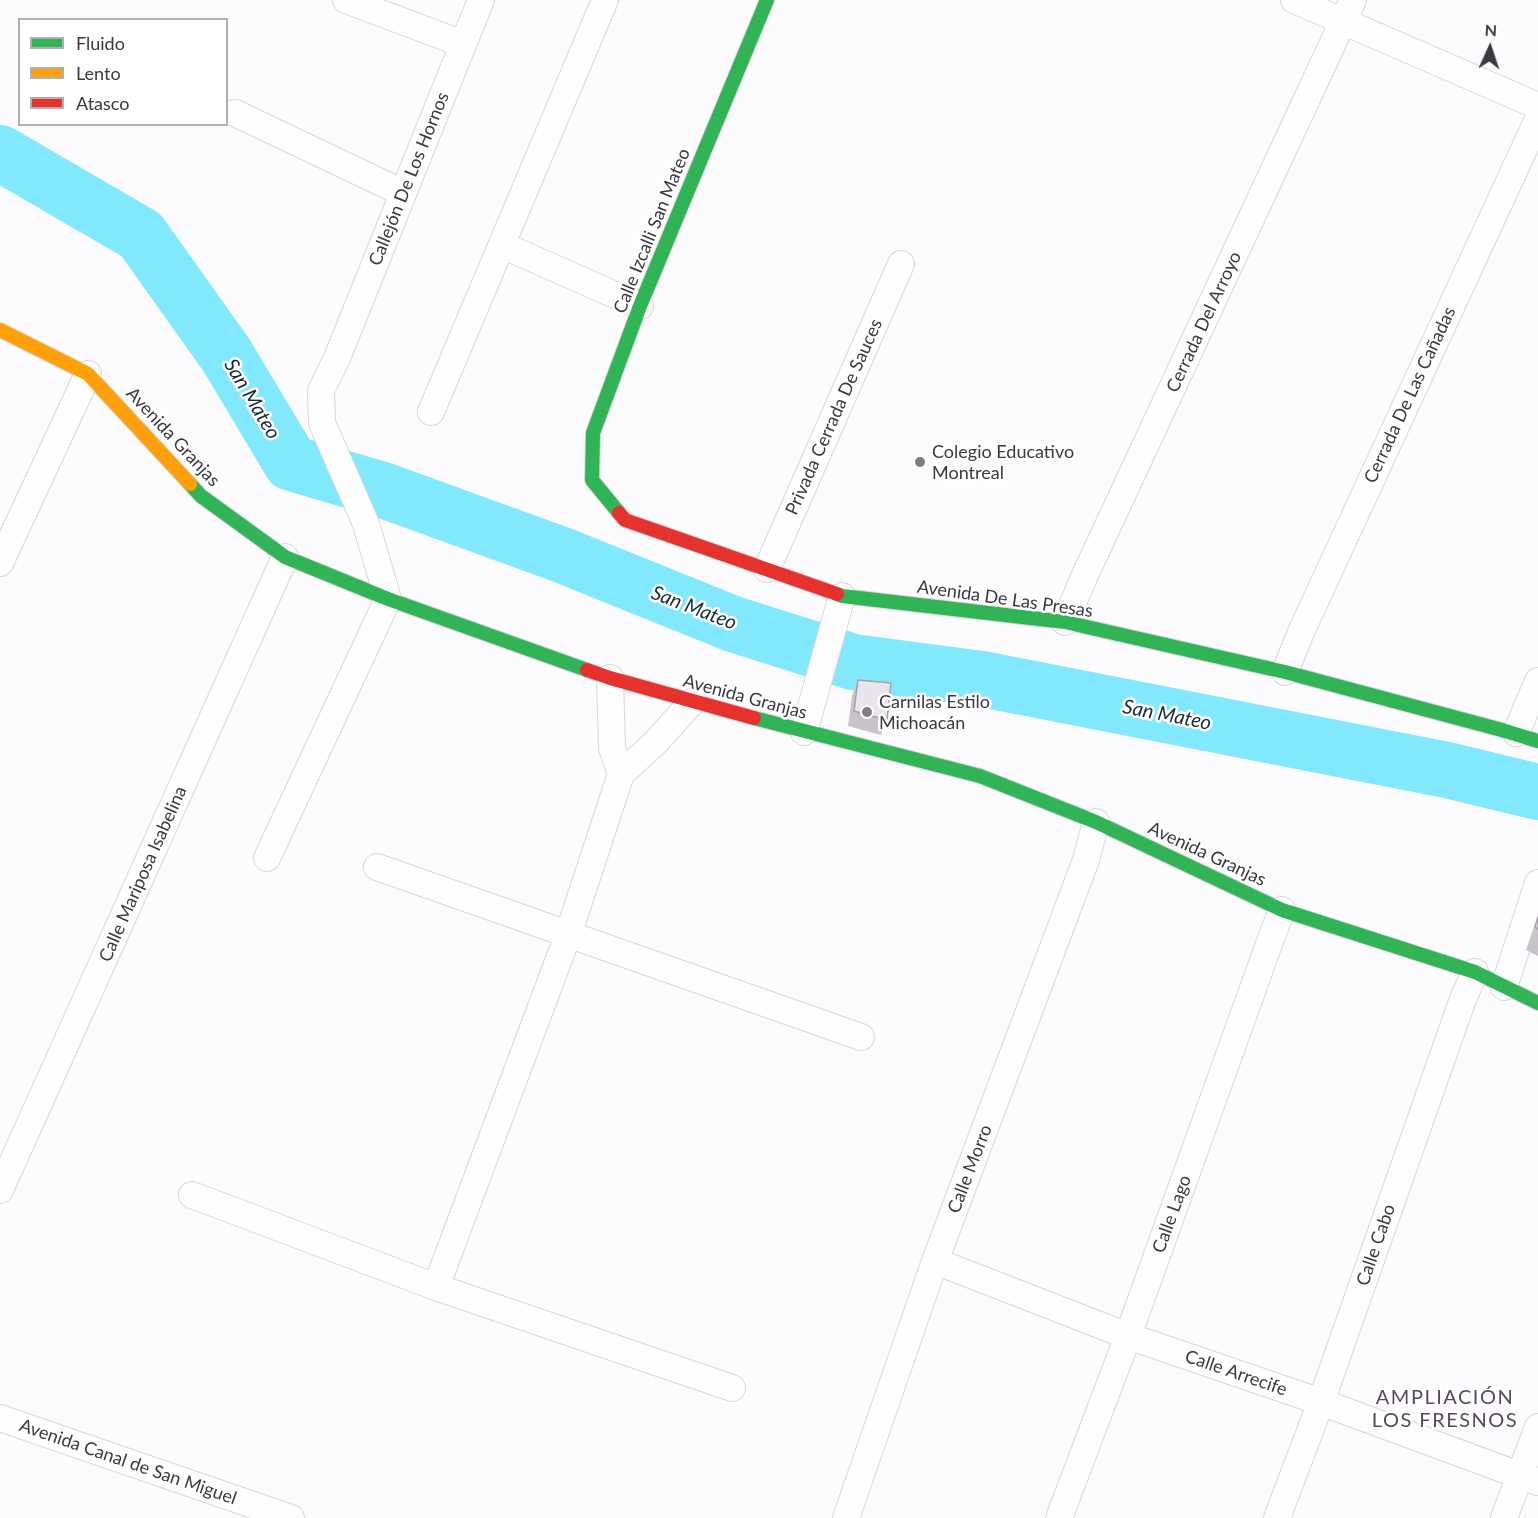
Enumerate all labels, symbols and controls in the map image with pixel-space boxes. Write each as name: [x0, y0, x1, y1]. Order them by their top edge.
legend: [18, 18, 228, 126]
north arrow: [1460, 18, 1520, 78]
text: N: [1484, 20, 1498, 39]
text: Fluido: [76, 32, 125, 54]
text: Lento: [76, 62, 121, 84]
street label: Callejón De Los Hornos: [364, 89, 454, 269]
text: Atasco: [76, 92, 129, 114]
street label: Calle Izcalli San Mateo: [609, 145, 695, 317]
street label: Cerrada Del Arroyo: [1162, 248, 1246, 396]
street label: Cerrada De Las Cañadas: [1360, 303, 1460, 487]
street label: Privada Cerrada De Sauces: [781, 316, 887, 518]
water label: San Mateo: [219, 354, 285, 444]
street label: Avenida Granjas: [122, 383, 224, 491]
place label: Colegio Educativo Montreal: [932, 441, 1074, 484]
marker: Colegio Educativo Montreal: [913, 455, 927, 469]
street label: Avenida De Las Presas: [916, 576, 1094, 622]
water label: San Mateo: [648, 581, 740, 635]
street label: Avenida Granjas: [681, 670, 809, 724]
place label: Carnilas Estilo Michoacán: [879, 691, 990, 734]
water label: San Mateo: [1121, 695, 1213, 735]
marker: Carnilas Estilo Michoacán: [860, 705, 874, 719]
street label: Calle Mariposa Isabelina: [94, 783, 192, 965]
street label: Avenida Granjas: [1145, 817, 1269, 891]
street label: Calle Morro: [943, 1122, 997, 1216]
street label: Calle Lago: [1148, 1172, 1196, 1256]
street label: Calle Cabo: [1352, 1201, 1400, 1289]
street label: Calle Arrecife: [1182, 1345, 1290, 1401]
district label: AMPLIACIÓN LOS FRESNOS: [1372, 1386, 1518, 1433]
street label: Avenida Canal de San Miguel: [17, 1415, 239, 1509]

